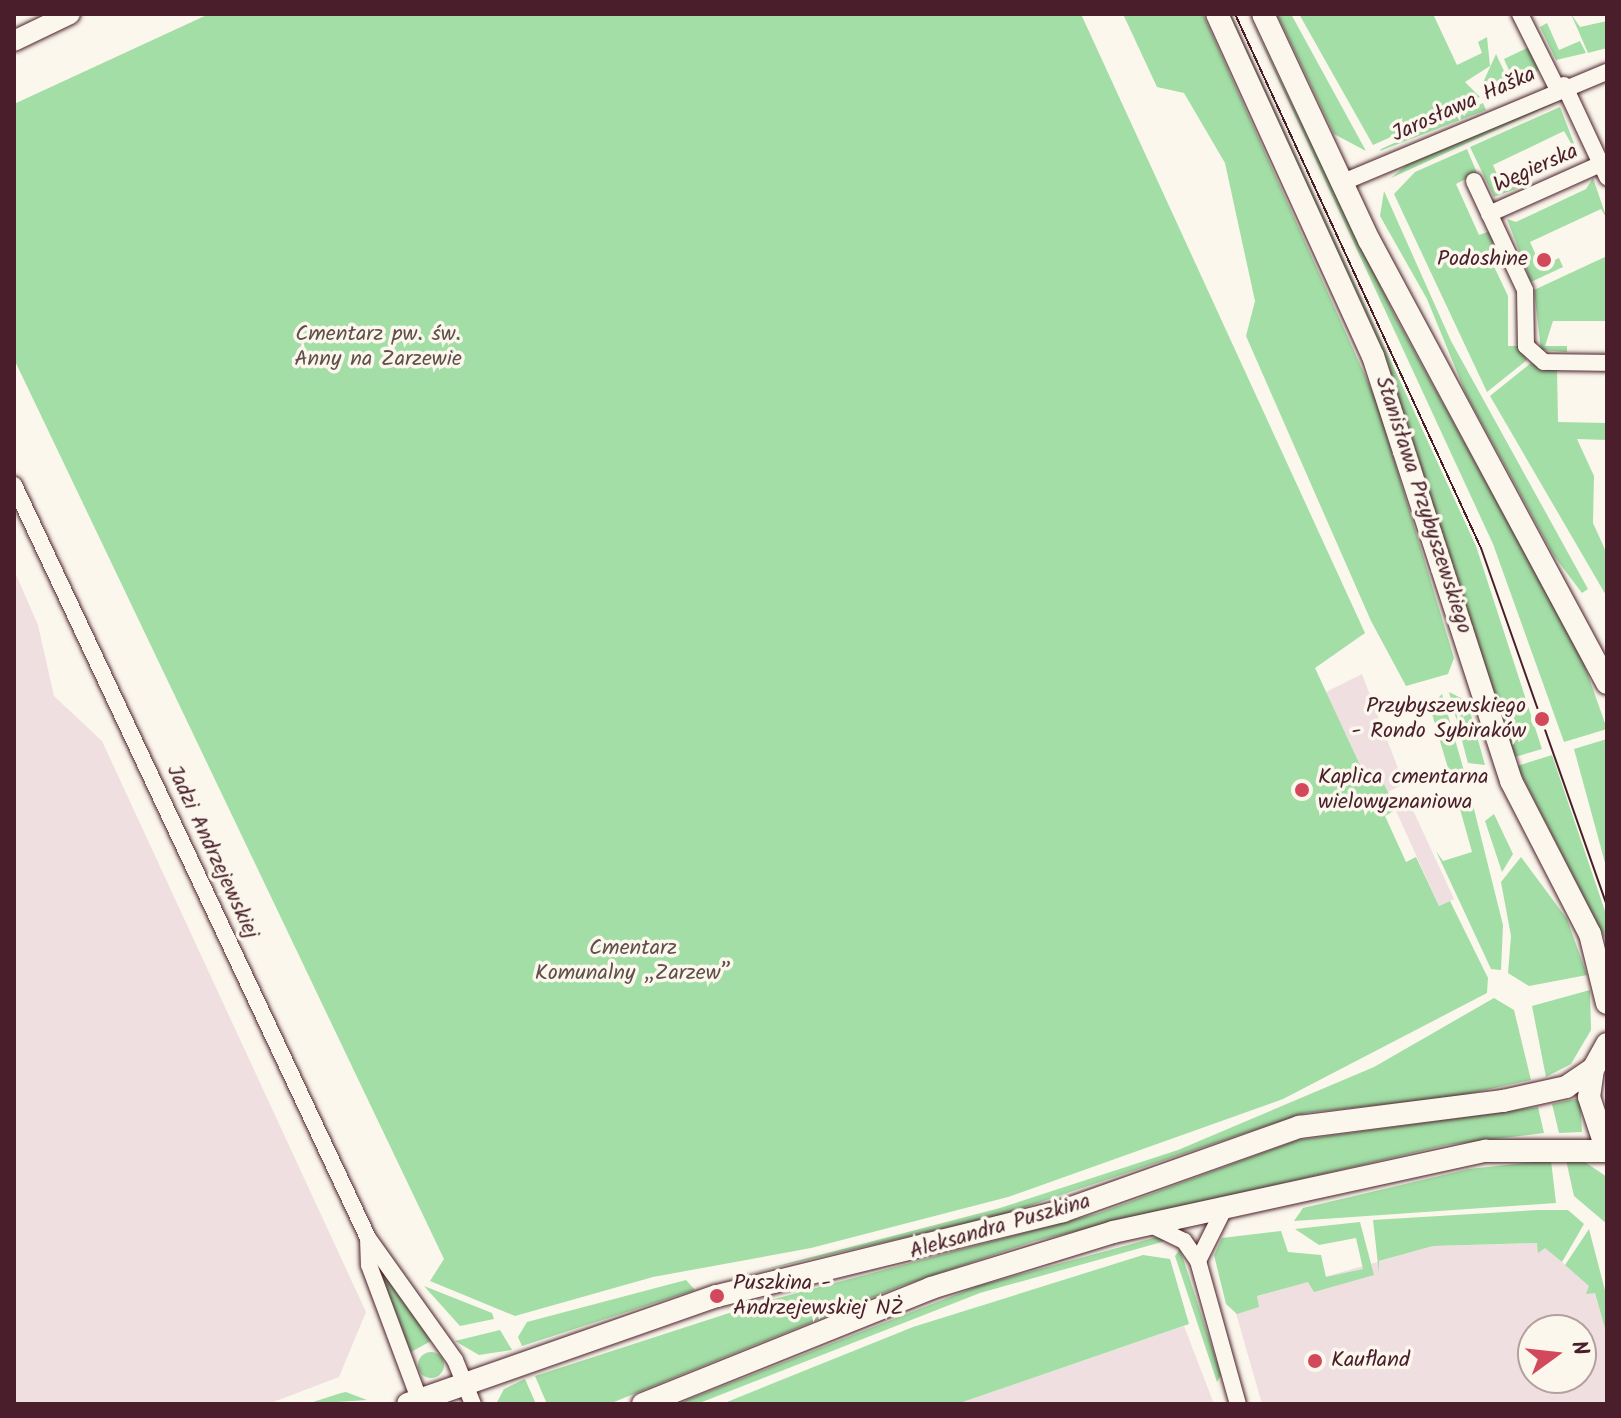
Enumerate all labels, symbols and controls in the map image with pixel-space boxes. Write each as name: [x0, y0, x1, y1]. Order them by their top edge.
street label: Jarosława Haška: [1388, 62, 1540, 148]
street label: Węgierska: [1490, 139, 1582, 199]
place label: Podoshine: [1437, 247, 1528, 273]
marker: Podoshine: [1535, 251, 1553, 269]
park label: Cmentarz pw. św. Anny na Zarzewie: [294, 321, 462, 372]
street label: Stanisława Przybyszewskiego: [1369, 373, 1477, 637]
place label: Przybyszewskiego - Rondo Sybiraków: [1351, 693, 1526, 744]
marker: Przybyszewskiego - Rondo Sybiraków: [1533, 710, 1551, 728]
street label: Jadzi Andrzejewskiej: [160, 761, 264, 943]
place label: Kaplica cmentarna wielowyznaniowa: [1318, 764, 1488, 816]
marker: Kaplica cmentarna wielowyznaniowa: [1293, 781, 1311, 799]
park label: Cmentarz Komunalny „Zarzew”: [535, 935, 731, 986]
street label: Aleksandra Puszkina: [906, 1189, 1094, 1265]
place label: Puszkina - Andrzejewskiej NŻ: [733, 1270, 904, 1322]
marker: Puszkina - Andrzejewskiej NŻ: [708, 1287, 726, 1305]
north arrow: [1517, 1314, 1597, 1394]
text: N: [1560, 1337, 1597, 1359]
place label: Kaufland: [1331, 1348, 1410, 1374]
marker: Kaufland: [1306, 1352, 1324, 1370]

